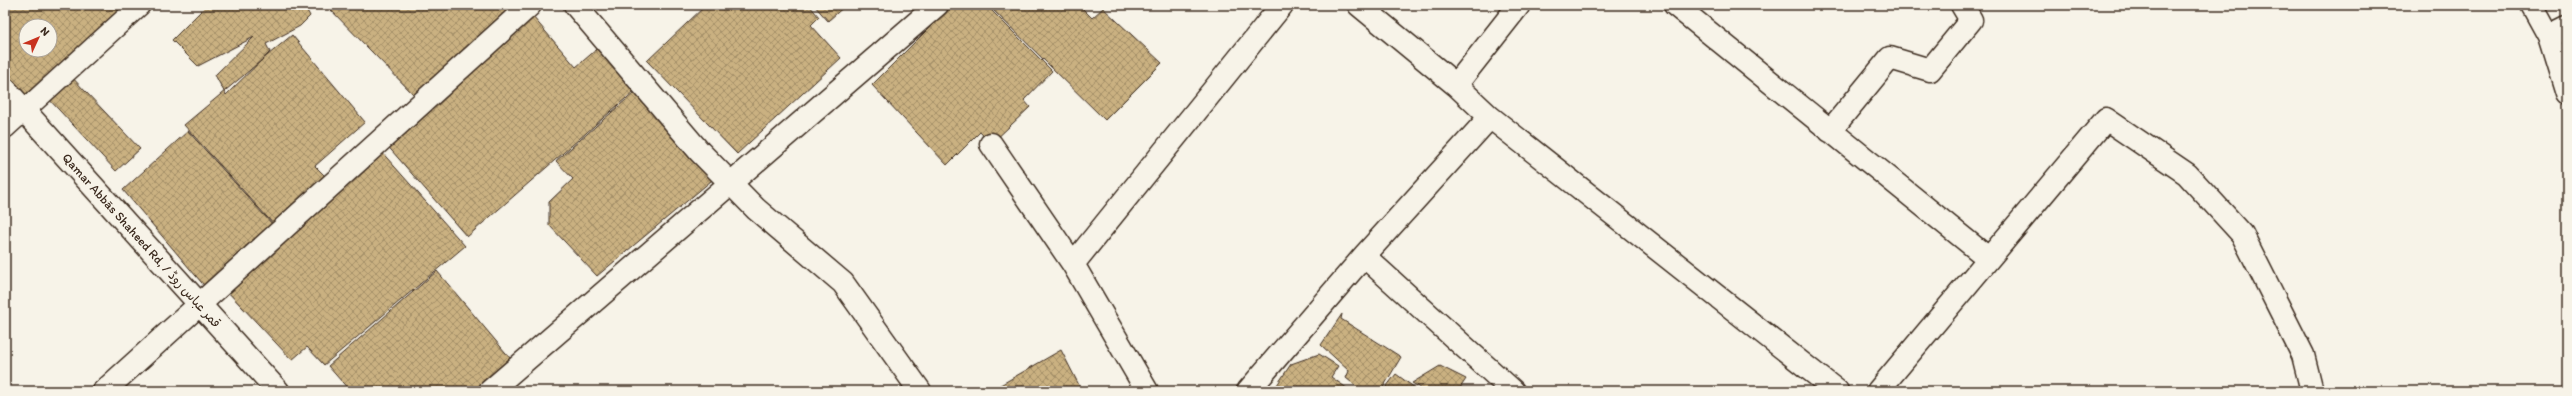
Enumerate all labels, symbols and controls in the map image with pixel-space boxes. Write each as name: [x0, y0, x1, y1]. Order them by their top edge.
north arrow: [18, 18, 58, 58]
text: N: [38, 24, 52, 39]
street label: Qamar Abbās Shaheed Rd, / قمر عباس روڈ: [59, 150, 224, 331]

